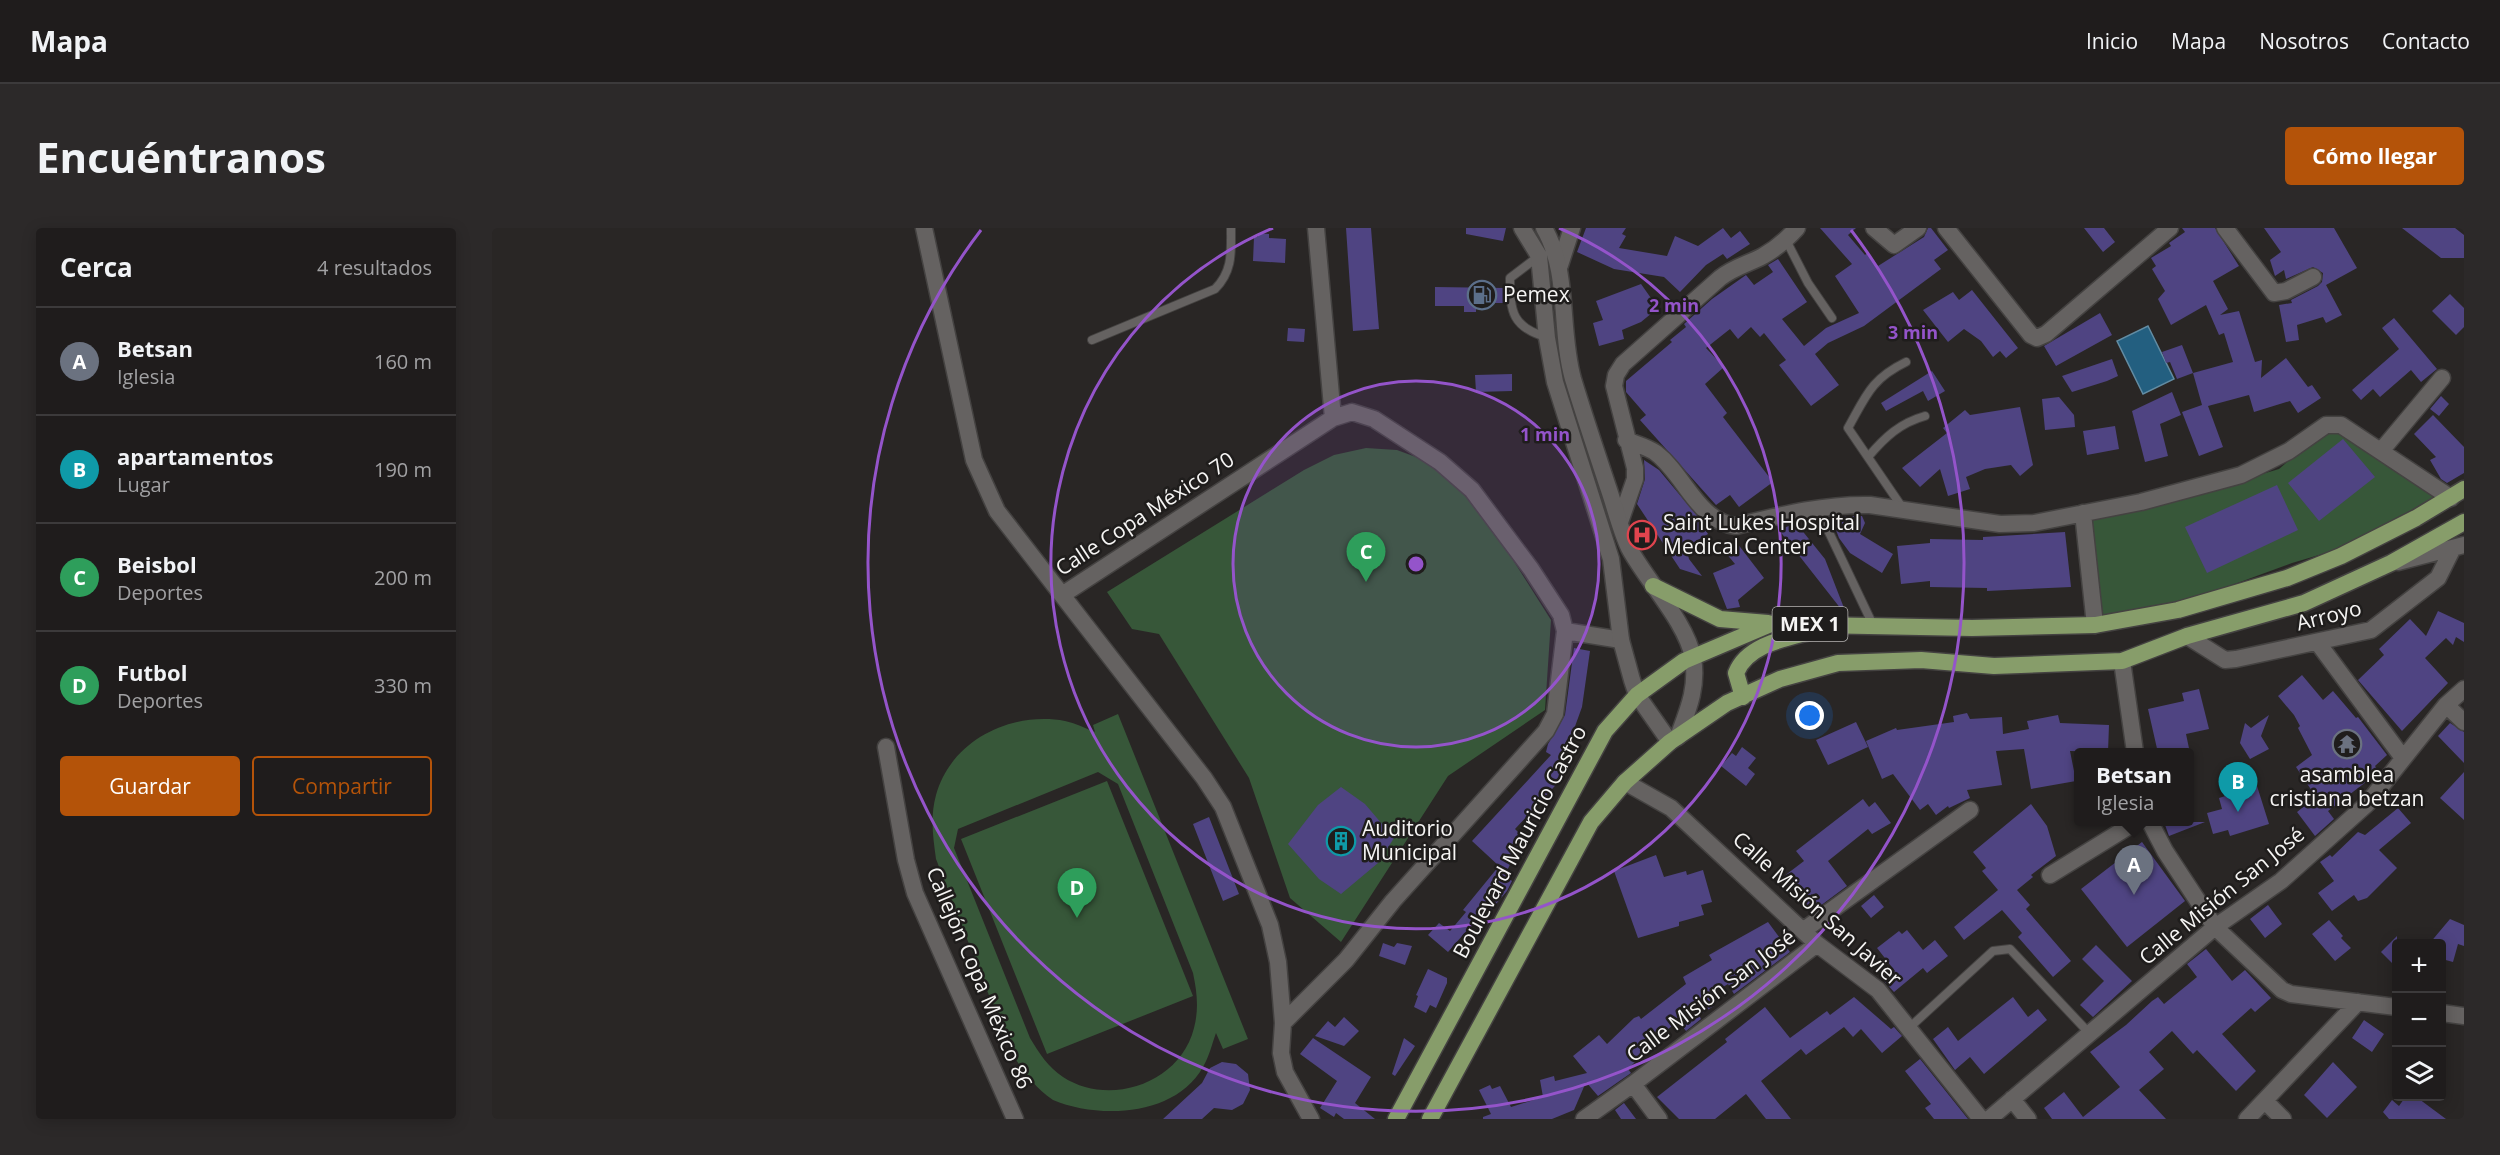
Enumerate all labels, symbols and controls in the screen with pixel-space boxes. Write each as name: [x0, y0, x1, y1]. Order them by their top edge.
text: Mapa: [30, 22, 108, 60]
text: Inicio: [2086, 27, 2138, 55]
text: Mapa: [2171, 27, 2226, 55]
text: Nosotros: [2259, 27, 2349, 55]
text: Contacto: [2382, 27, 2470, 55]
button: Cómo llegar: [2285, 127, 2464, 185]
text: Encuéntranos: [36, 128, 326, 185]
text: Cerca: [60, 249, 133, 285]
text: 4 resultados: [317, 254, 432, 281]
fuel station icon: Pemex: [1466, 279, 1498, 311]
place label: Pemex: [1503, 280, 1570, 308]
text: 2 min: [1649, 293, 1699, 317]
text: 3 min: [1888, 320, 1938, 344]
text: Betsan: [117, 333, 193, 363]
text: A: [73, 348, 86, 375]
text: 160 m: [374, 348, 432, 375]
text: Iglesia: [117, 363, 175, 390]
text: 1 min: [1520, 422, 1570, 446]
text: apartamentos: [117, 441, 274, 471]
street label: Calle Copa México 70: [1050, 445, 1239, 581]
text: B: [73, 456, 86, 483]
text: 190 m: [374, 456, 432, 483]
text: Lugar: [117, 471, 170, 498]
place label: Saint Lukes Hospital Medical Center: [1663, 508, 1860, 560]
hospital icon: Saint Lukes Hospital Medical Center: [1626, 519, 1658, 551]
pin: C: [1346, 532, 1386, 582]
text: Beisbol: [117, 549, 197, 579]
centre of rings: [1406, 554, 1426, 574]
text: C: [73, 564, 86, 591]
text: 200 m: [374, 564, 432, 591]
text: Deportes: [117, 579, 203, 606]
street label: Arroyo: [2293, 593, 2364, 637]
road number: MEX 1: [1772, 607, 1848, 641]
text: Futbol: [117, 657, 187, 687]
text: D: [72, 672, 87, 699]
text: 330 m: [374, 672, 432, 699]
text: Deportes: [117, 687, 203, 714]
your location: [1795, 701, 1824, 730]
street label: Boulevard Mauricio Castro: [1446, 720, 1592, 963]
temple icon: asamblea cristiana betzan: [2331, 728, 2363, 760]
popup: [2074, 748, 2194, 826]
button: Guardar: [60, 756, 240, 816]
button: Compartir: [252, 756, 432, 816]
text: Betsan: [2096, 759, 2172, 789]
place label: asamblea cristiana betzan: [2270, 760, 2424, 812]
pin: B: [2218, 762, 2258, 812]
text: Iglesia: [2096, 789, 2154, 816]
place label: Auditorio Municipal: [1362, 814, 1457, 866]
street label: Calle Misión San José: [2133, 820, 2310, 971]
building icon: Auditorio Municipal: [1325, 825, 1357, 857]
street label: Calle Misión San Javier: [1727, 825, 1908, 992]
pin: A: [2114, 846, 2154, 895]
street label: Callejón Copa México 86: [920, 862, 1039, 1093]
pin: D: [1058, 868, 1096, 918]
street label: Calle Misión San José: [1620, 922, 1801, 1068]
map controls: [2392, 939, 2446, 1101]
button: +: [2392, 939, 2446, 993]
button: −: [2392, 993, 2446, 1047]
button: layers: [2392, 1047, 2446, 1101]

